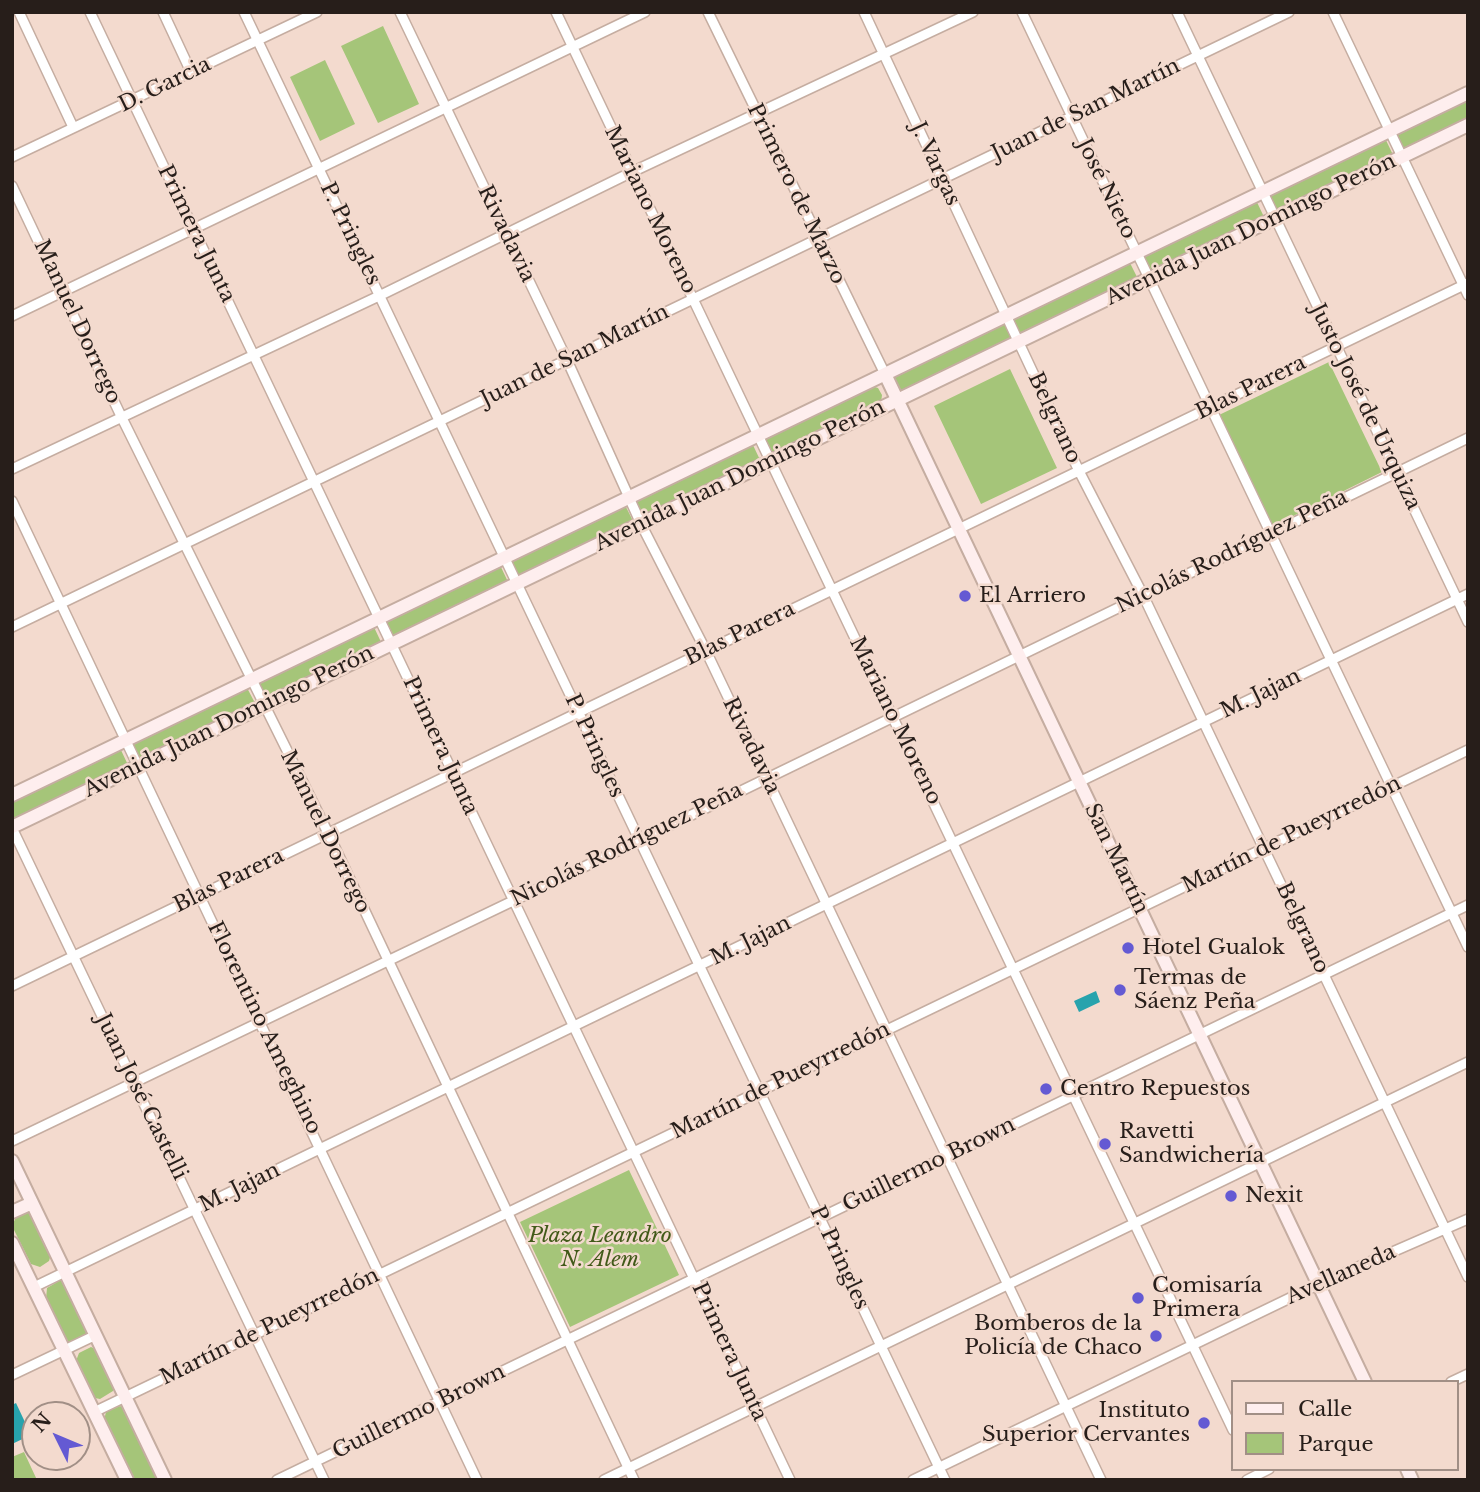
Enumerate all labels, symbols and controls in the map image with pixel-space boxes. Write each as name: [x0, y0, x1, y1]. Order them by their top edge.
street label: D. Garcia: [115, 52, 215, 118]
street label: Juan de San Martín: [988, 54, 1184, 166]
street label: Primero de Marzo: [741, 100, 851, 288]
street label: J. Vargas: [905, 118, 965, 210]
street label: Mariano Moreno: [598, 122, 702, 298]
street label: José Nieto: [1071, 135, 1141, 243]
street label: Avenida Juan Domingo Perón: [1102, 149, 1400, 311]
street label: Primera Junta: [152, 161, 240, 307]
street label: P. Pringles: [314, 178, 386, 290]
street label: Rivadavia: [472, 181, 540, 287]
street label: Manuel Dorrego: [28, 236, 126, 408]
street label: Juan de San Martín: [477, 300, 673, 412]
street label: Justo José de Urquiza: [1304, 300, 1426, 514]
street label: Blas Parera: [1192, 351, 1310, 425]
street label: Belgrano: [1022, 369, 1086, 467]
street label: Avenida Juan Domingo Perón: [591, 395, 889, 557]
street label: Nicolás Rodríguez Peña: [1112, 485, 1352, 619]
place label: El Arriero: [979, 583, 1086, 609]
marker: El Arriero: [957, 588, 973, 604]
street label: Blas Parera: [681, 597, 799, 671]
street label: Mariano Moreno: [843, 633, 947, 809]
street label: Avenida Juan Domingo Perón: [80, 641, 378, 803]
street label: M. Jajan: [1217, 664, 1305, 724]
street label: Primera Junta: [397, 673, 483, 819]
street label: P. Pringles: [559, 690, 629, 802]
street label: Rivadavia: [717, 693, 785, 799]
street label: Manuel Dorrego: [275, 746, 375, 918]
street label: Martín de Pueyrredón: [1179, 771, 1405, 899]
street label: Nicolás Rodríguez Peña: [507, 778, 747, 912]
street label: San Martín: [1078, 800, 1154, 918]
street label: Blas Parera: [170, 844, 288, 918]
street label: Belgrano: [1270, 879, 1334, 977]
street label: M. Jajan: [707, 911, 795, 971]
street label: Florentino Ameghino: [202, 918, 326, 1138]
place label: Hotel Gualok: [1142, 935, 1285, 961]
marker: Hotel Gualok: [1120, 940, 1136, 956]
place label: Termas de Sáenz Peña: [1134, 965, 1255, 1015]
marker: Termas de Sáenz Peña: [1112, 982, 1128, 998]
street label: Juan José Castelli: [90, 1010, 192, 1184]
street label: Martín de Pueyrredón: [668, 1017, 894, 1145]
place label: Centro Repuestos: [1060, 1076, 1250, 1102]
marker: Centro Repuestos: [1038, 1081, 1054, 1097]
street label: Guillermo Brown: [839, 1112, 1019, 1218]
place label: Ravetti Sandwichería: [1119, 1119, 1264, 1169]
marker: Ravetti Sandwichería: [1097, 1136, 1113, 1152]
street label: M. Jajan: [196, 1158, 284, 1218]
place label: Nexit: [1245, 1183, 1303, 1209]
marker: Nexit: [1223, 1188, 1239, 1204]
street label: P. Pringles: [804, 1202, 874, 1314]
park label: Plaza Leandro N. Alem: [528, 1223, 672, 1273]
street label: Avellaneda: [1282, 1240, 1400, 1310]
street label: Martín de Pueyrredón: [157, 1263, 383, 1391]
place label: Comisaría Primera: [1152, 1273, 1262, 1323]
street label: Primera Junta: [686, 1279, 772, 1425]
marker: Comisaría Primera: [1130, 1290, 1146, 1306]
place label: Bomberos de la Policía de Chaco: [964, 1311, 1142, 1361]
marker: Bomberos de la Policía de Chaco: [1148, 1328, 1164, 1344]
street label: Guillermo Brown: [329, 1359, 509, 1465]
legend: [1232, 1380, 1459, 1471]
text: Calle: [1298, 1396, 1352, 1422]
place label: Instituto Superior Cervantes: [982, 1398, 1190, 1448]
north arrow: [21, 1401, 91, 1471]
text: N: [27, 1408, 56, 1437]
marker: Instituto Superior Cervantes: [1196, 1415, 1212, 1431]
text: Parque: [1298, 1431, 1373, 1457]

